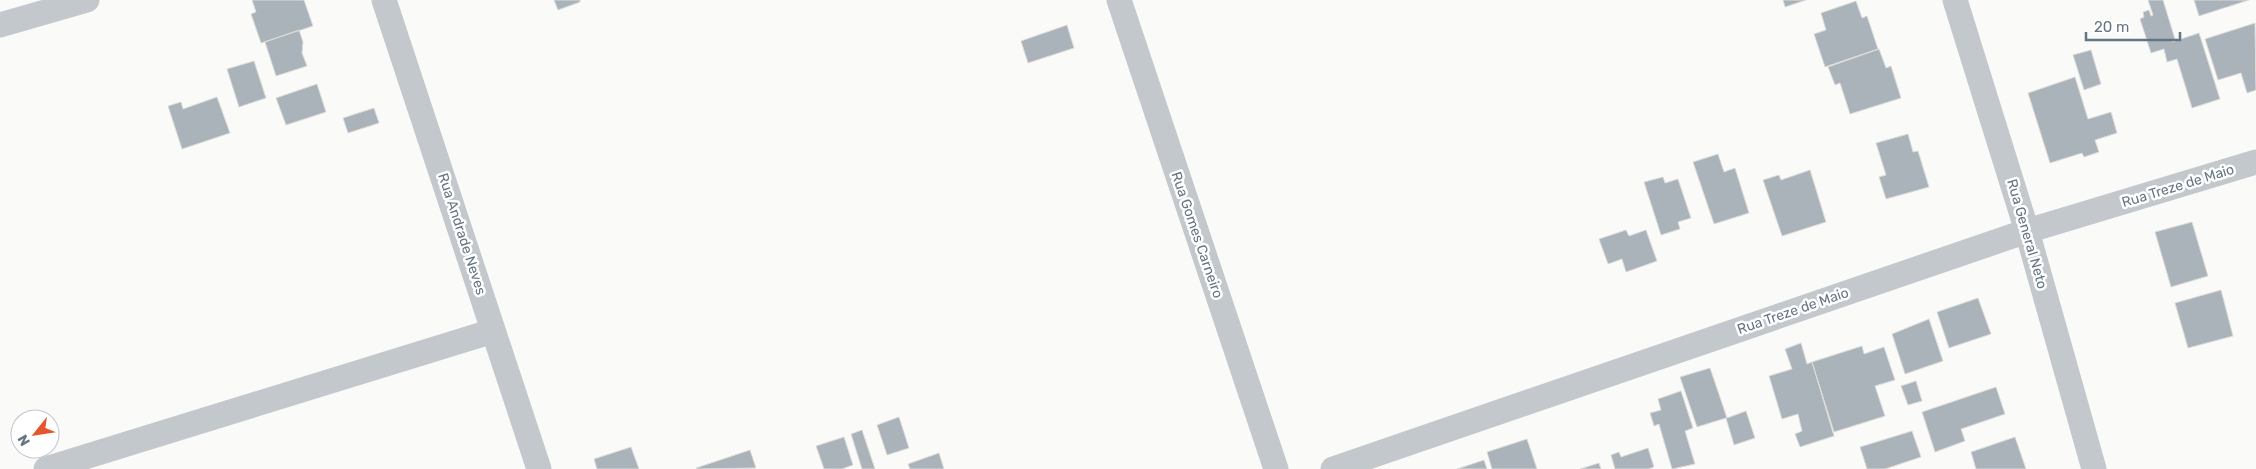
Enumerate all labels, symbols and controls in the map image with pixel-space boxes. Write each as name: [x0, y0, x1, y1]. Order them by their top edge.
scale bar: [2086, 10, 2180, 42]
text: 20 m: [2094, 18, 2129, 36]
street label: Rua Treze de Maio: [2120, 161, 2236, 211]
street label: Rua Gomes Carneiro: [1167, 170, 1227, 300]
street label: Rua Andrade Neves: [434, 171, 490, 297]
street label: Rua General Neto: [2003, 177, 2051, 291]
street label: Rua Treze de Maio: [1735, 284, 1851, 338]
north arrow: [10, 409, 60, 459]
text: N: [14, 432, 34, 449]

